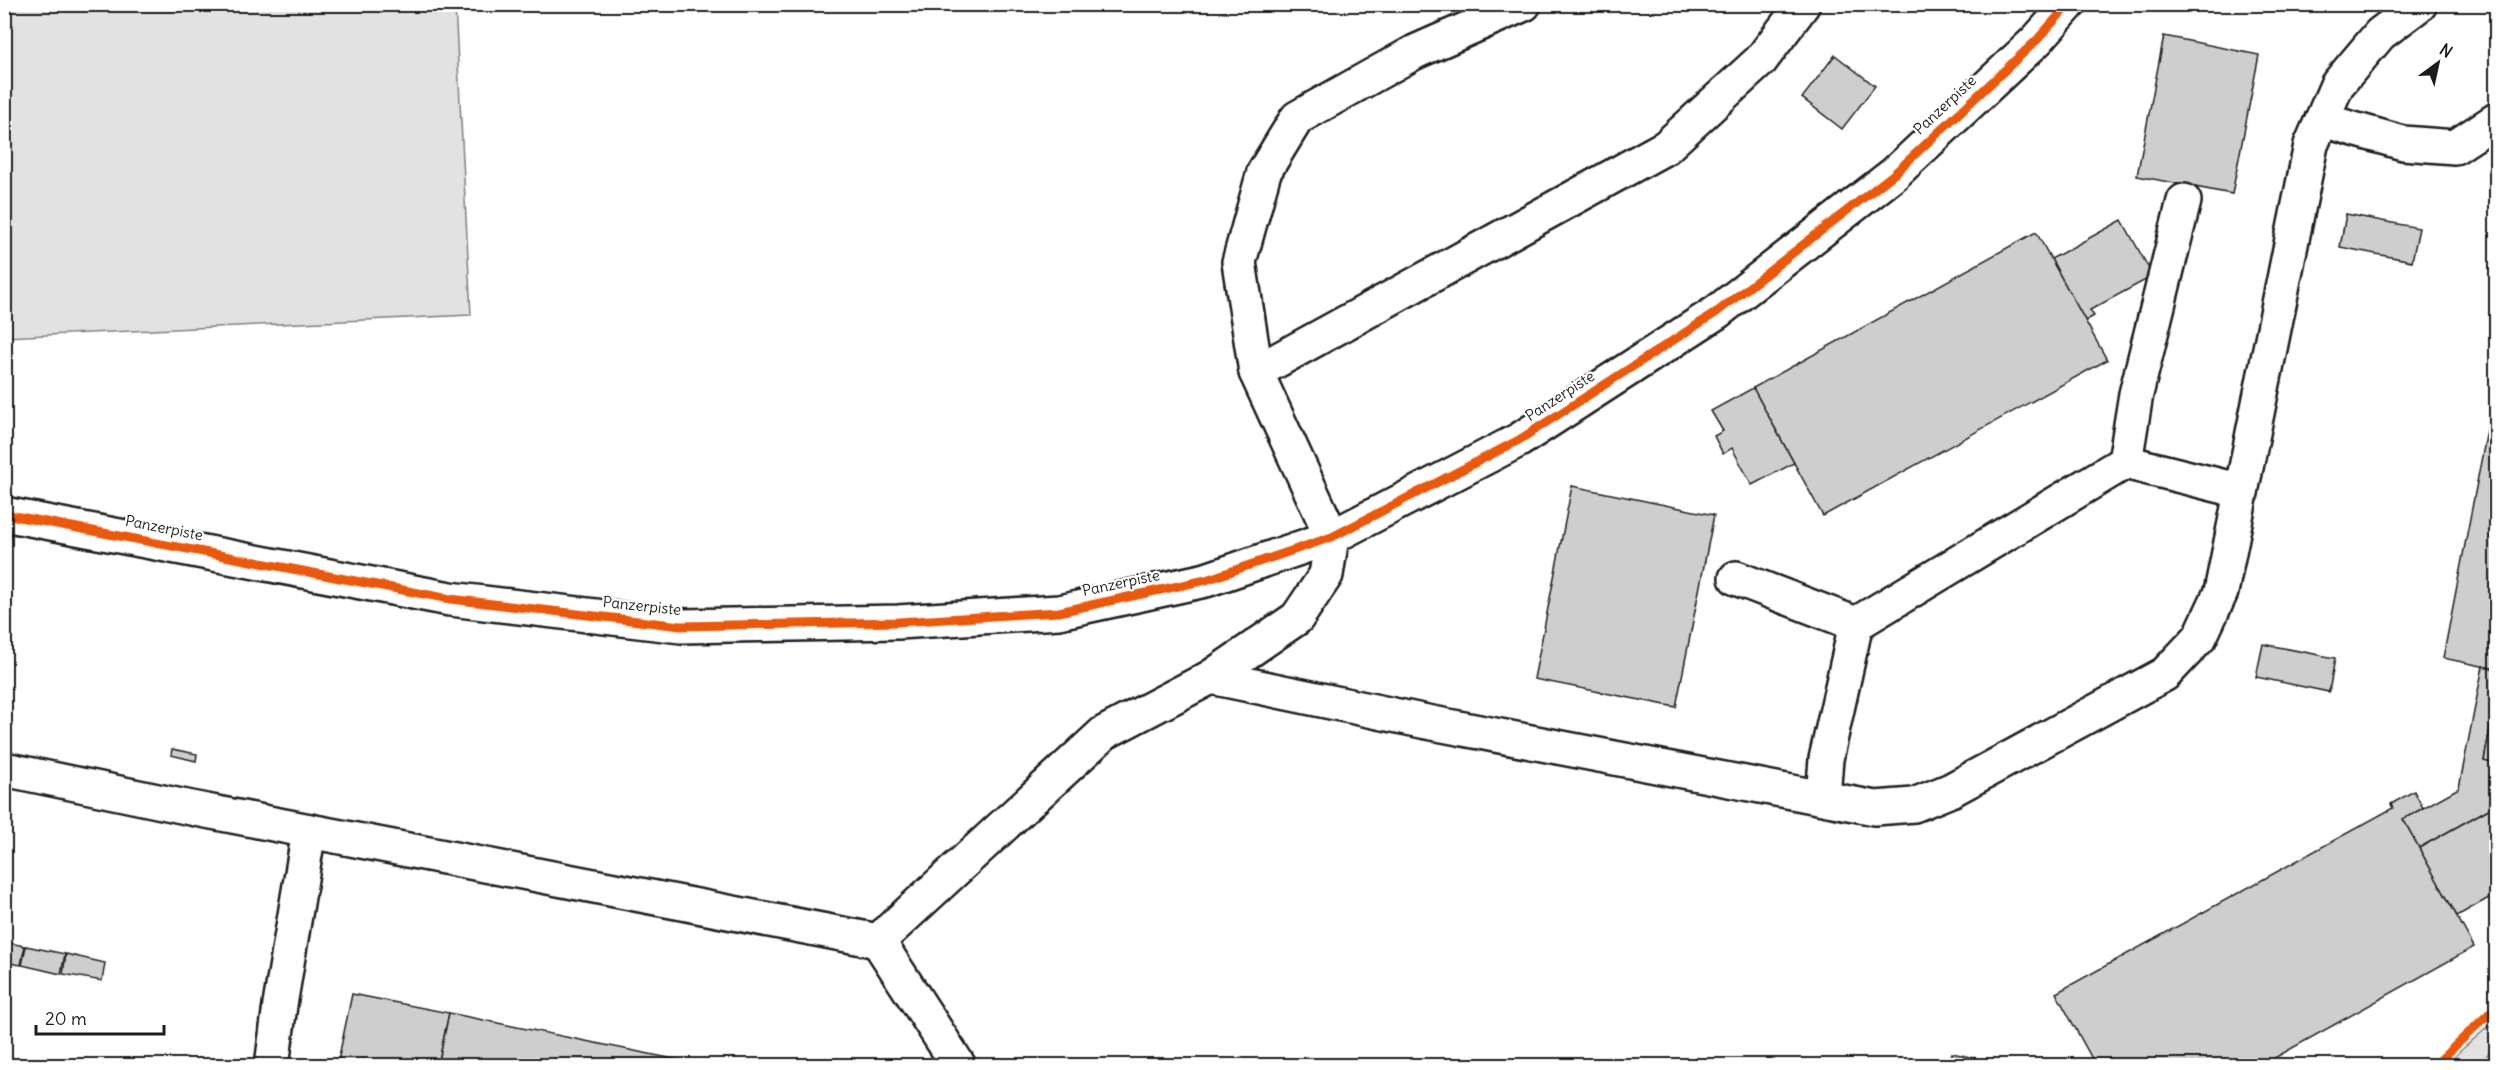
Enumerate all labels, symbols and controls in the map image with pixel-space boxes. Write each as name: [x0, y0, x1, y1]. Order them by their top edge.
north arrow: [2408, 33, 2468, 93]
text: N: [2436, 39, 2456, 62]
street label: Panzerpiste: [1909, 71, 1980, 138]
street label: Panzerpiste: [1522, 366, 1598, 425]
street label: Panzerpiste: [124, 511, 205, 544]
street label: Panzerpiste: [1080, 565, 1161, 600]
street label: Panzerpiste: [602, 592, 682, 619]
scale bar: [36, 998, 164, 1036]
text: 20 m: [45, 1007, 87, 1030]

